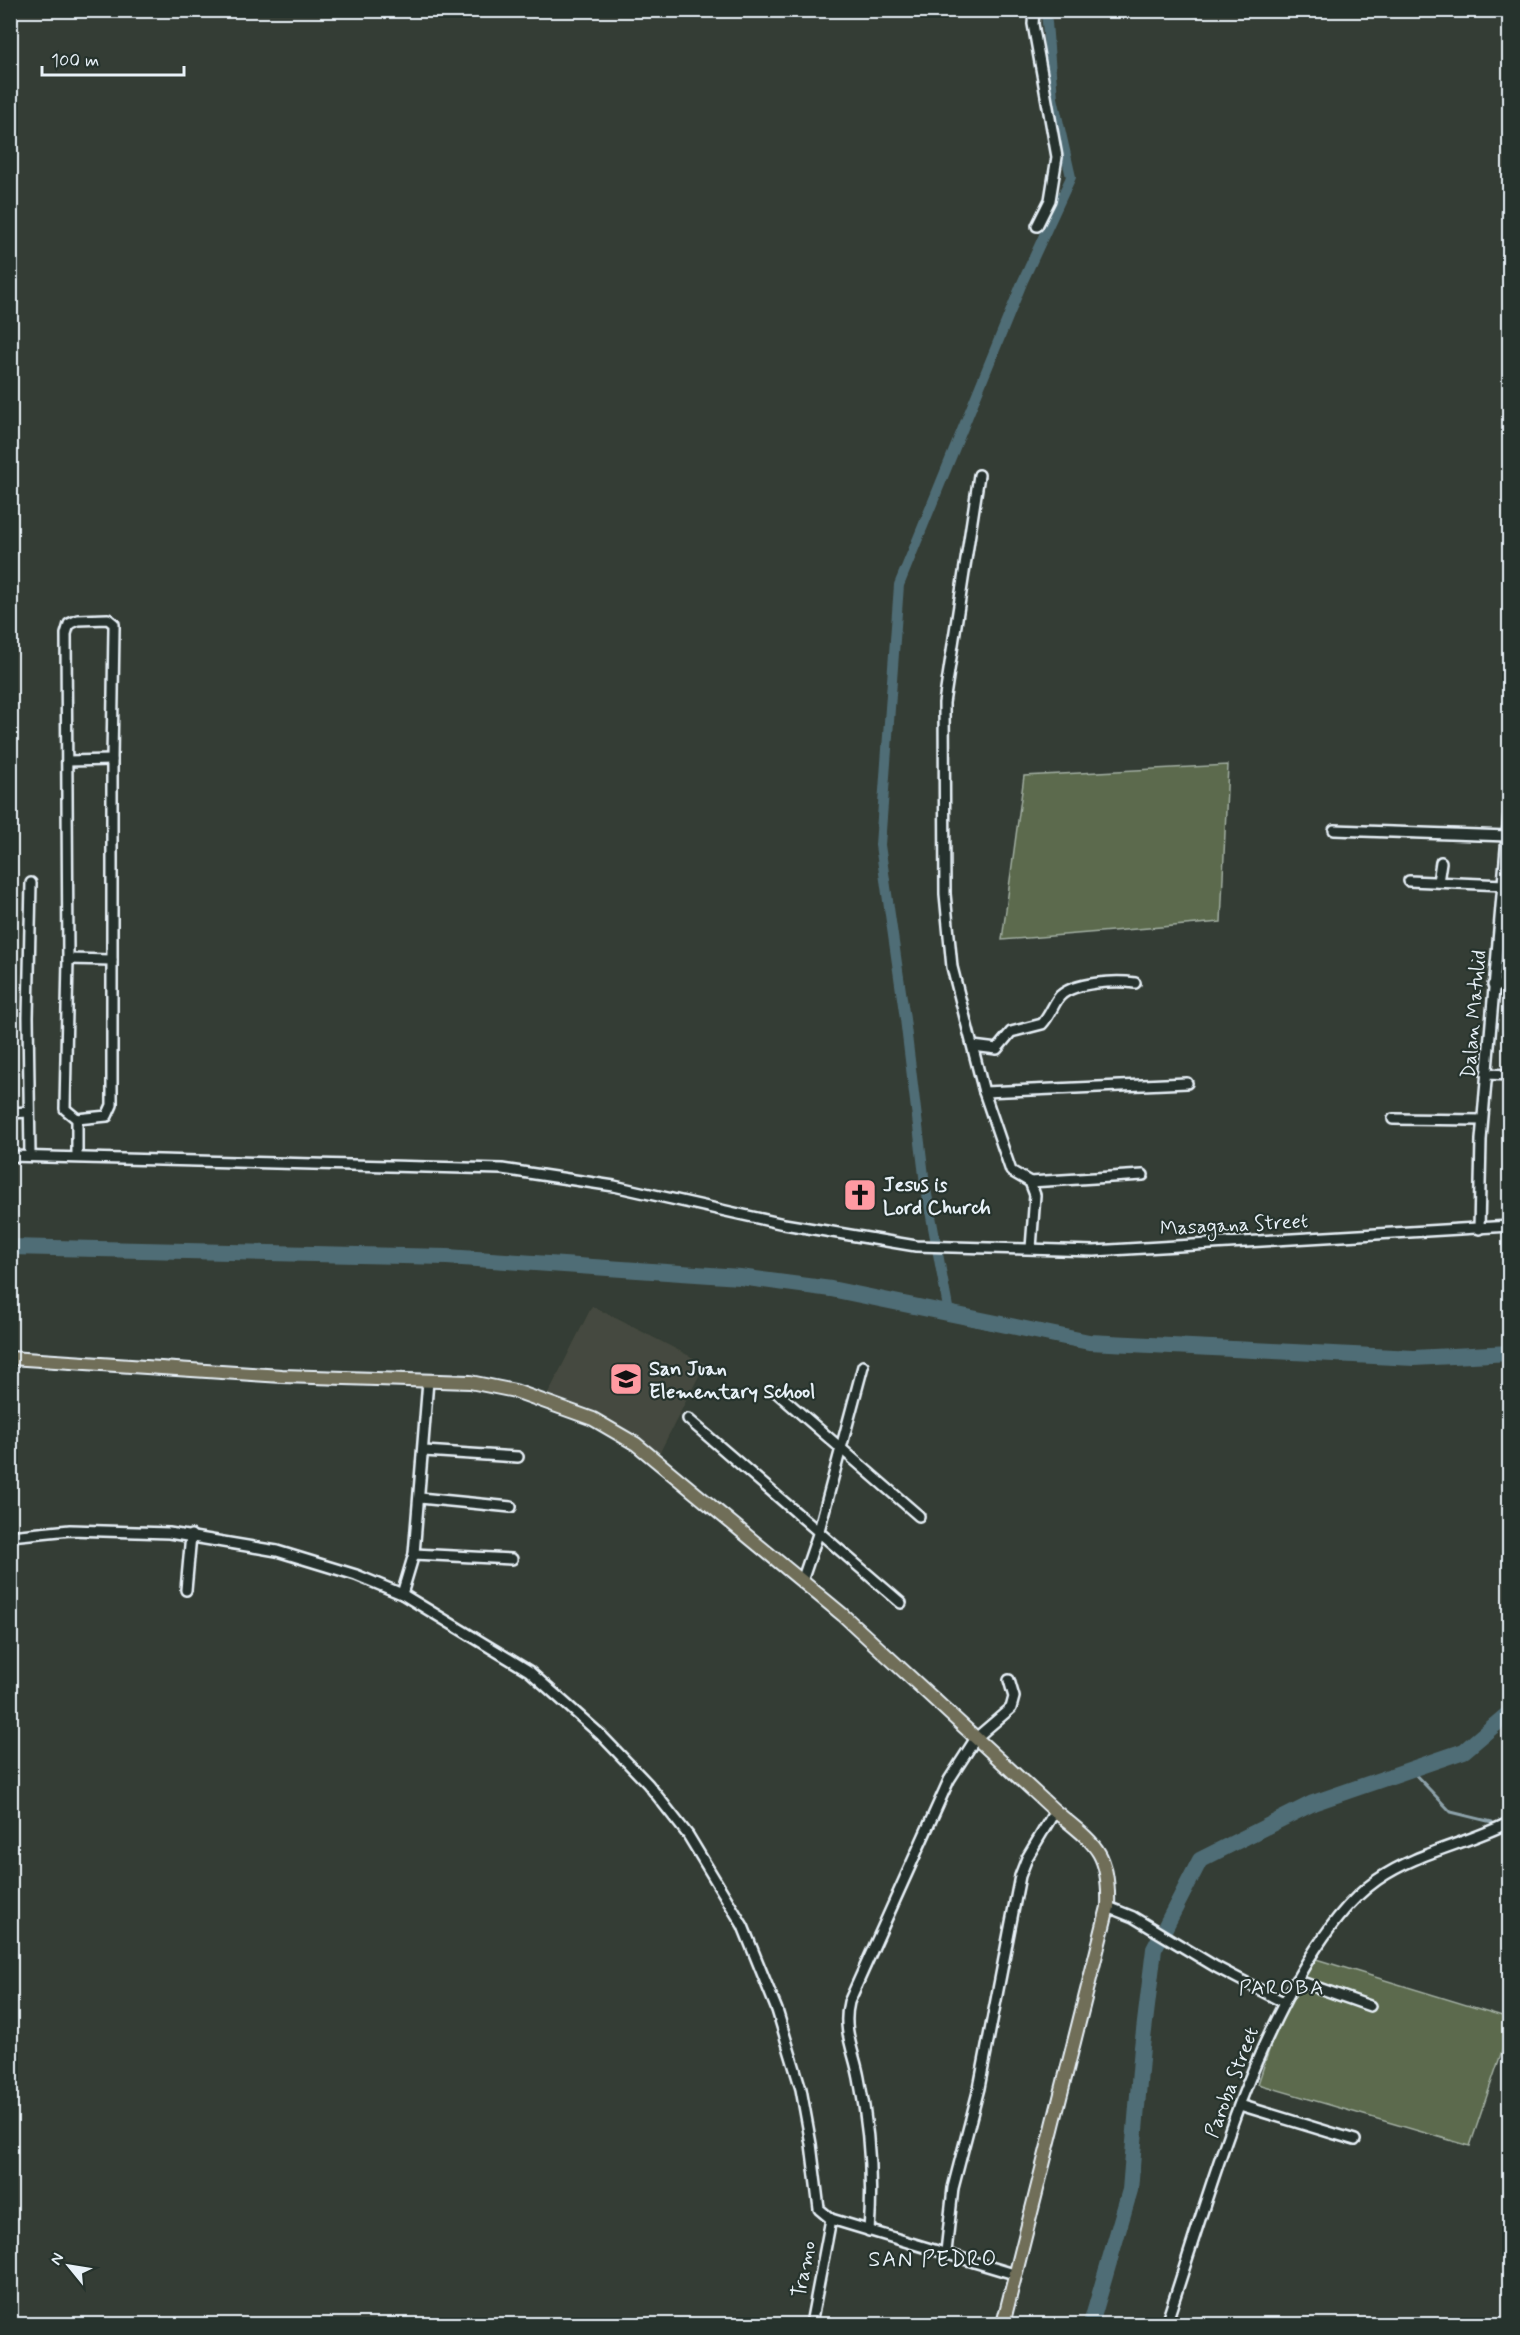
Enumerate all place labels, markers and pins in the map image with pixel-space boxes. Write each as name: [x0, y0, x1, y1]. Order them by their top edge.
place label: Jesus is Lord Church: [883, 1172, 991, 1222]
church icon: Jesus is Lord Church: [842, 1177, 878, 1213]
place label: San Juan Elementary School: [649, 1356, 815, 1406]
school or university icon: San Juan Elementary School: [608, 1361, 644, 1397]

